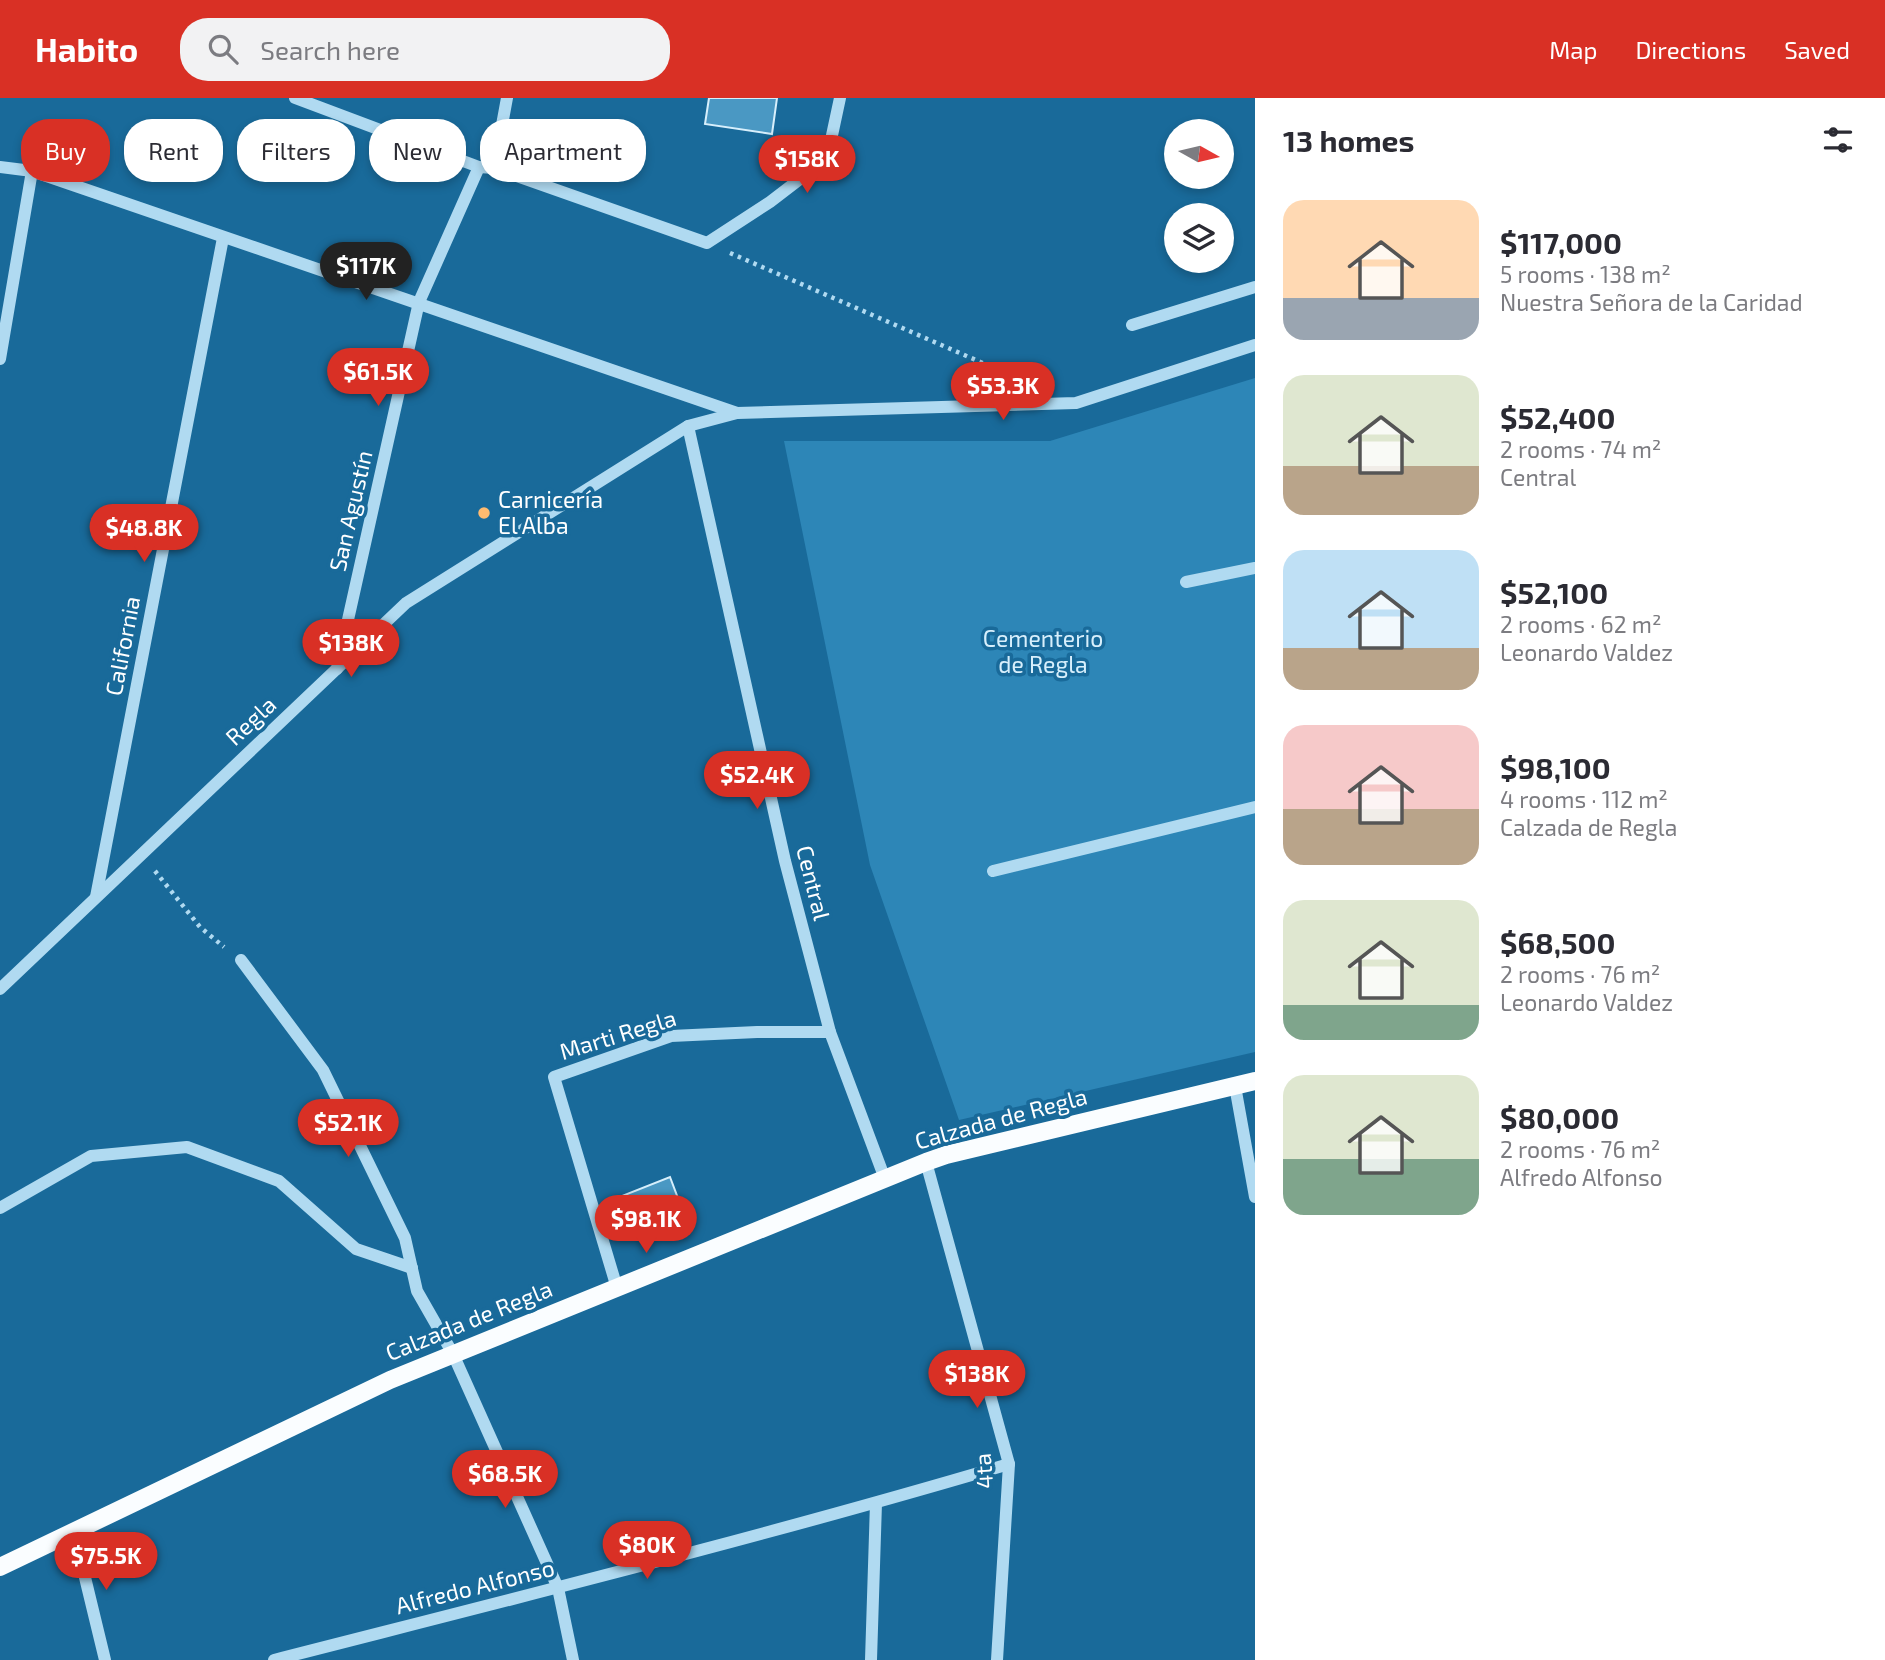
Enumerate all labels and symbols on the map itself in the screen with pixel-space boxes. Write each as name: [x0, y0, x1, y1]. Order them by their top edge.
north arrow: [1164, 119, 1234, 189]
pin: $158K: [758, 136, 856, 195]
pin: $117K: [317, 242, 415, 302]
pin: $61.5K: [321, 348, 435, 408]
pin: $53.3K: [946, 362, 1060, 422]
street label: San Agustín: [323, 448, 378, 574]
place label: Carnicería El Alba: [498, 485, 603, 539]
pin: $48.8K: [87, 504, 201, 564]
marker: Carnicería El Alba: [476, 505, 492, 521]
street label: California: [99, 594, 145, 698]
pin: $138K: [302, 620, 400, 679]
park label: Cementerio de Regla: [983, 624, 1103, 678]
street label: Regla: [219, 690, 281, 751]
pin: $52.4K: [700, 752, 814, 811]
street label: Central: [791, 842, 837, 923]
street label: Marti Regla: [556, 1003, 679, 1065]
street label: Calzada de Regla: [912, 1082, 1090, 1154]
pin: $52.1K: [291, 1100, 405, 1159]
pin: $98.1K: [589, 1196, 703, 1255]
street label: Calzada de Regla: [381, 1274, 556, 1366]
pin: $138K: [928, 1350, 1026, 1410]
pin: $68.5K: [448, 1450, 562, 1510]
street label: 4ta: [968, 1452, 998, 1490]
pin: $80K: [606, 1522, 688, 1581]
pin: $75.5K: [49, 1532, 163, 1592]
street label: Alfredo Alfonso: [392, 1553, 557, 1619]

